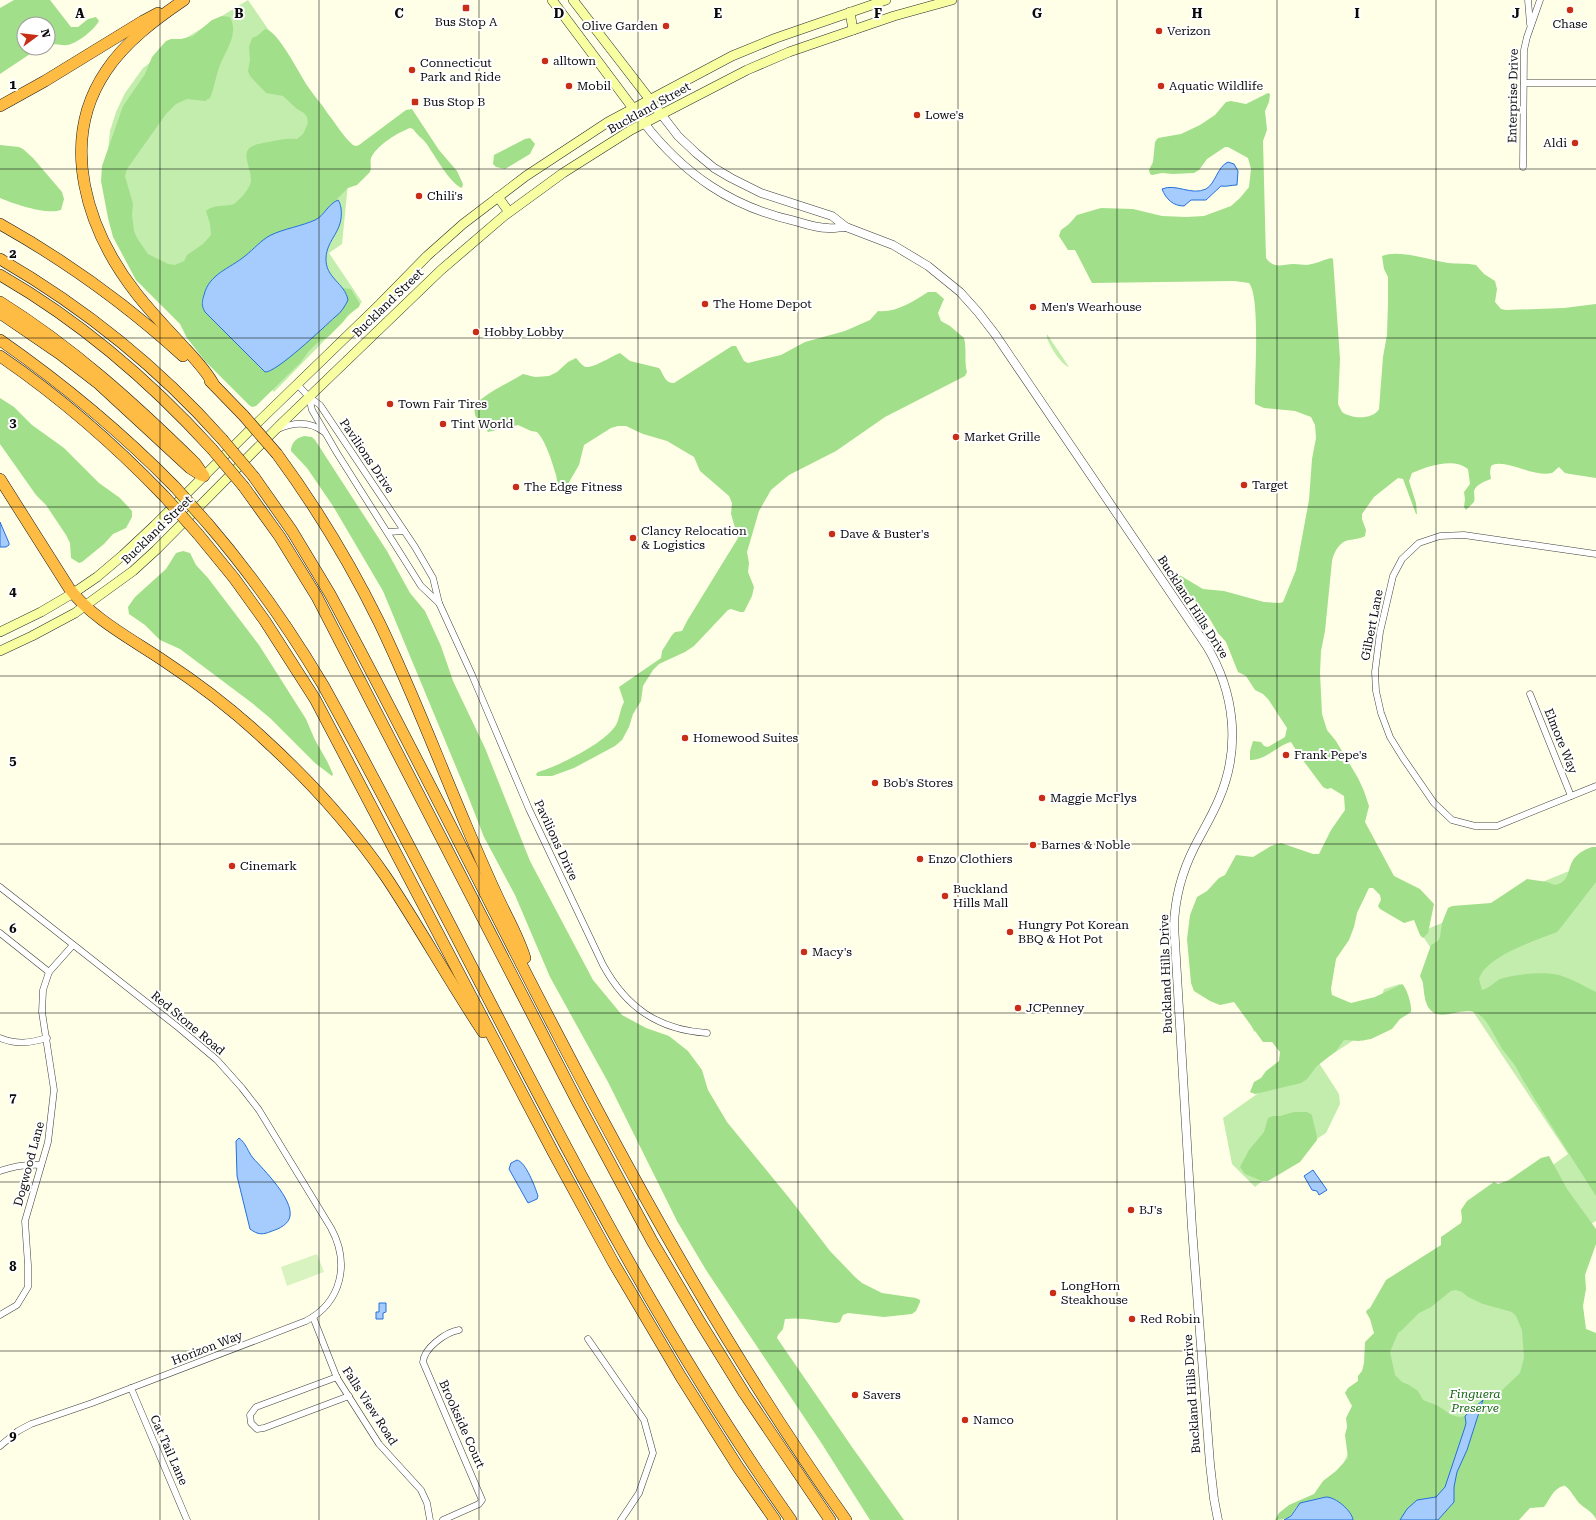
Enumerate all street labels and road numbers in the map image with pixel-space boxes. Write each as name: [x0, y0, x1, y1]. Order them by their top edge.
street label: Enterprise Drive: [1505, 48, 1521, 143]
street label: Buckland Street: [605, 79, 693, 137]
street label: Buckland Street: [350, 265, 427, 340]
street label: Pavilions Drive: [337, 416, 397, 496]
street label: Buckland Street: [119, 492, 196, 567]
street label: Buckland Hills Drive: [1155, 553, 1232, 661]
street label: Gilbert Lane: [1358, 588, 1386, 662]
street label: Elmore Way: [1542, 706, 1581, 777]
street label: Pavilions Drive: [531, 798, 581, 883]
street label: Buckland Hills Drive: [1157, 914, 1175, 1034]
street label: Red Stone Road: [148, 988, 228, 1058]
street label: Dogwood Lane: [11, 1120, 47, 1208]
street label: Horizon Way: [170, 1328, 245, 1368]
street label: Buckland Hills Drive: [1181, 1334, 1203, 1454]
street label: Falls View Road: [340, 1364, 401, 1448]
street label: Brookside Court: [436, 1378, 488, 1471]
street label: Cat Tail Lane: [147, 1413, 191, 1488]

